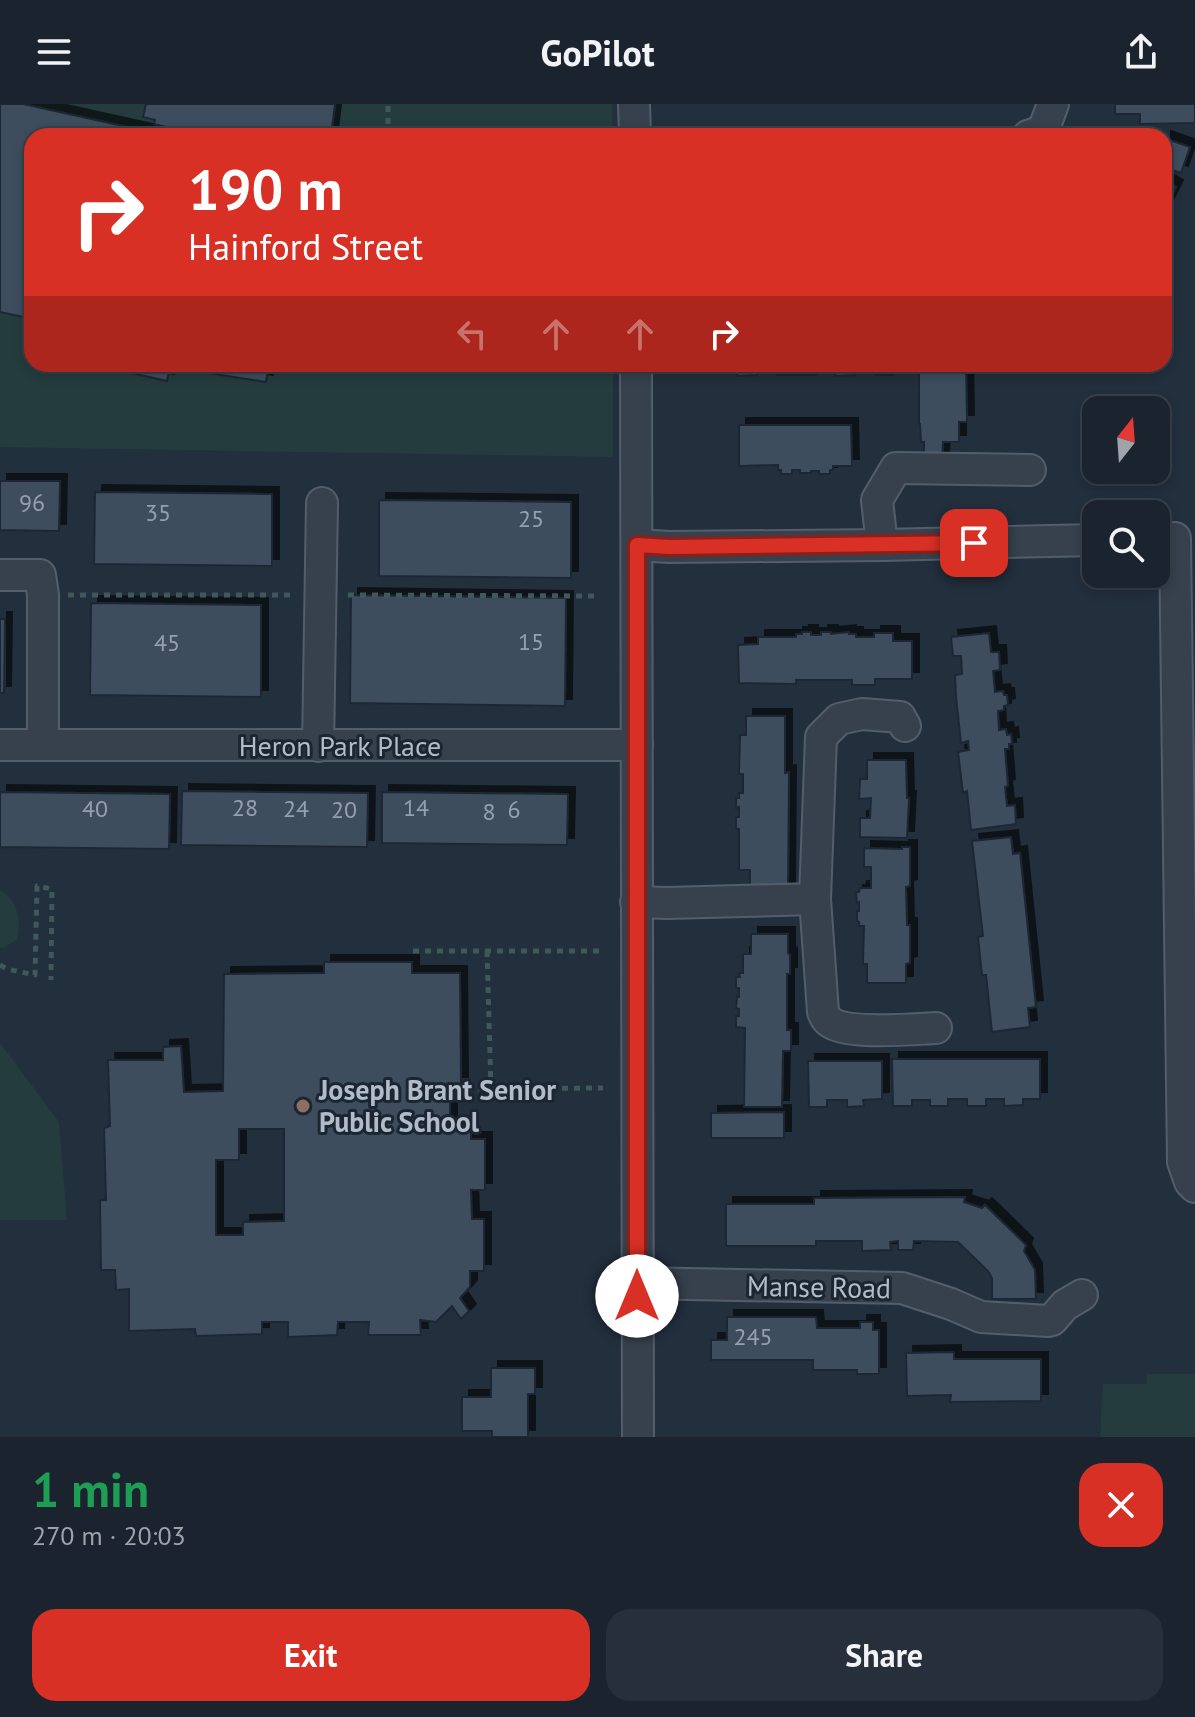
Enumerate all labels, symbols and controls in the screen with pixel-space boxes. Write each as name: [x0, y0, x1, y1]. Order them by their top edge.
text: GoPilot: [540, 29, 655, 76]
icon: menu: [32, 30, 76, 74]
icon: share: [1119, 30, 1163, 74]
text: 190 m: [188, 153, 343, 225]
icon: right: [56, 160, 160, 264]
text: Hainford Street: [188, 223, 423, 270]
icon: left: [450, 312, 494, 356]
icon: ahead: [534, 312, 578, 356]
icon: ahead: [618, 312, 662, 356]
icon: right: [702, 312, 746, 356]
north arrow: [1082, 396, 1170, 484]
map controls: [1082, 396, 1170, 588]
house number: 96: [19, 487, 45, 518]
house number: 35: [145, 497, 171, 528]
button: search: [1082, 500, 1170, 588]
house number: 25: [518, 503, 544, 534]
pin: [940, 509, 1008, 577]
icon: arrive: [952, 521, 996, 565]
house number: 15: [518, 626, 544, 657]
house number: 45: [154, 627, 180, 658]
street label: Heron Park Place: [239, 727, 441, 764]
house number: 28: [232, 792, 258, 823]
house number: 14: [403, 792, 429, 823]
house number: 40: [82, 793, 108, 824]
house number: 24: [283, 793, 309, 824]
house number: 20: [331, 794, 357, 825]
house number: 6: [507, 794, 521, 825]
house number: 8: [482, 796, 496, 827]
place label: Joseph Brant Senior Public School: [318, 1071, 556, 1140]
marker: Joseph Brant Senior Public School: [294, 1097, 312, 1115]
position arrow: [595, 1254, 679, 1338]
street label: Manse Road: [747, 1267, 891, 1306]
house number: 245: [733, 1321, 773, 1352]
text: 1 min: [32, 1458, 149, 1520]
button: close: [1079, 1463, 1163, 1547]
text: 270 m · 20:03: [32, 1519, 186, 1552]
button: Exit: [32, 1609, 590, 1701]
button: Share: [606, 1609, 1163, 1701]

